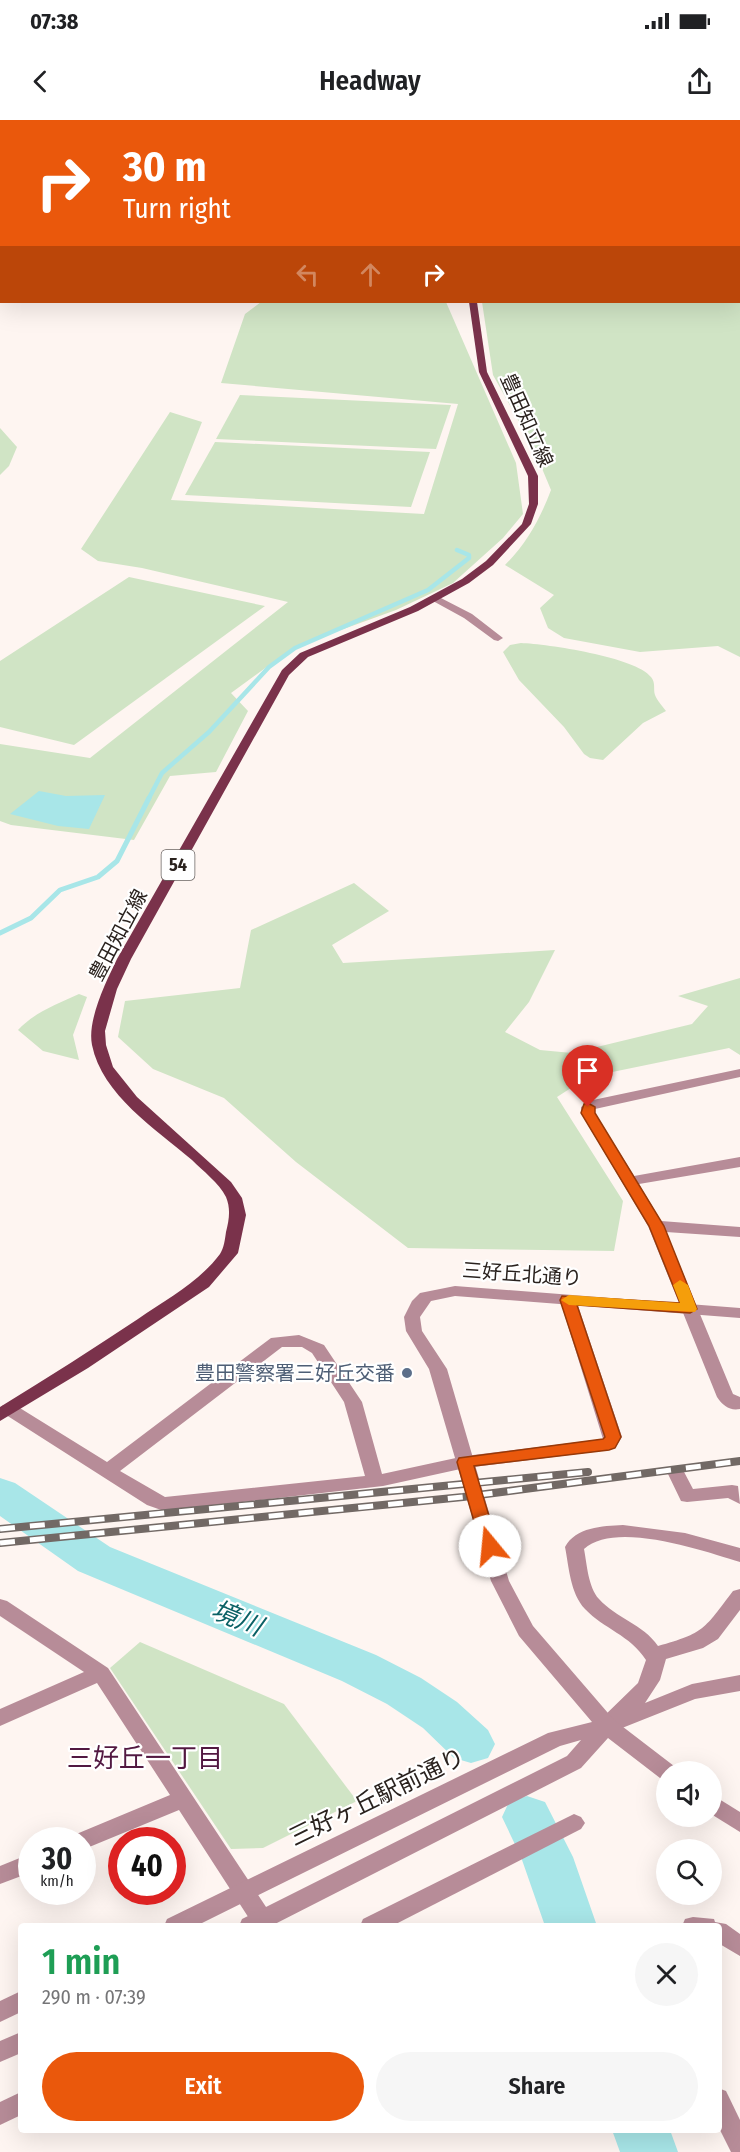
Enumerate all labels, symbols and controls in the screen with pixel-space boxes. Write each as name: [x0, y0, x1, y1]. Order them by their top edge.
text: 07:38: [30, 8, 78, 35]
icon: back: [24, 65, 57, 98]
text: Headway: [319, 65, 421, 97]
icon: share: [683, 65, 716, 98]
text: 30 m: [123, 142, 207, 192]
icon: right: [24, 144, 102, 222]
text: Turn right: [123, 193, 231, 225]
icon: left: [291, 258, 324, 291]
icon: ahead: [354, 258, 387, 291]
icon: right: [417, 258, 450, 291]
street label: 豊田知立線: [496, 369, 558, 471]
road number: 54: [162, 850, 195, 880]
street label: 豊田知立線: [84, 885, 152, 985]
pin: [562, 1045, 613, 1107]
icon: arrive: [571, 1054, 604, 1087]
street label: 三好丘北通り: [461, 1258, 583, 1290]
place label: 豊田警察署三好丘交番: [195, 1361, 395, 1385]
marker: 豊田警察署三好丘交番: [400, 1366, 414, 1380]
position arrow: [458, 1514, 522, 1578]
water label: 境川: [207, 1594, 270, 1644]
street label: 三好ヶ丘駅前通り: [285, 1742, 469, 1852]
district label: 三好丘一丁目: [67, 1743, 223, 1774]
map controls: [656, 1761, 722, 1905]
button: sound: [656, 1761, 722, 1827]
speed limit sign: 40: [108, 1827, 186, 1905]
button: search: [656, 1839, 722, 1905]
text: 30: [42, 1841, 72, 1877]
text: km/h: [40, 1872, 74, 1890]
text: 1 min: [42, 1940, 120, 1984]
button: close: [635, 1943, 698, 2006]
text: 290 m · 07:39: [42, 1985, 146, 2009]
button: Exit: [42, 2052, 364, 2121]
button: Share: [376, 2052, 698, 2121]

